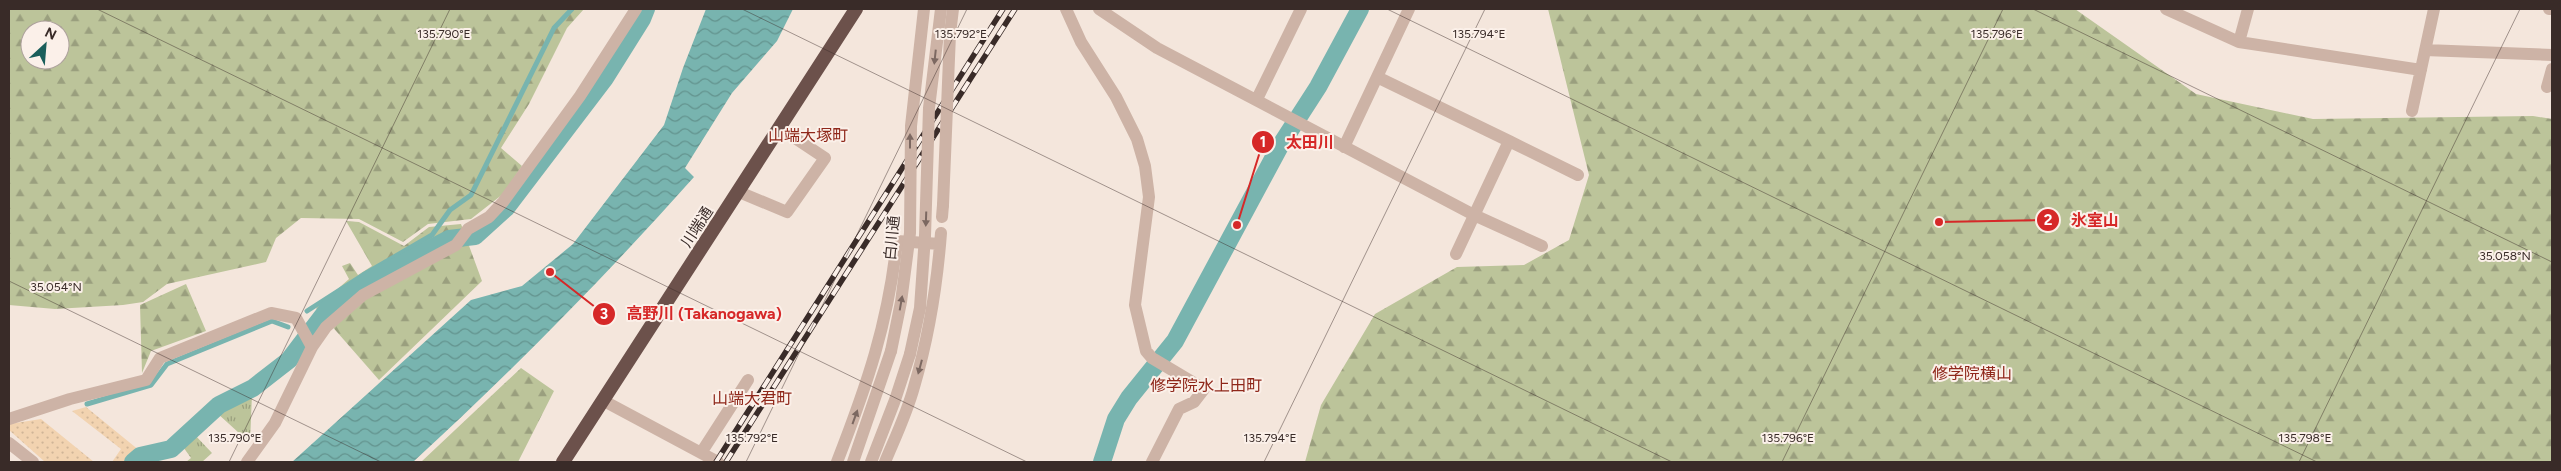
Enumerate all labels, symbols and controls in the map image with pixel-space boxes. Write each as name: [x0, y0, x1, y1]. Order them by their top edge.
north arrow: [20, 20, 70, 70]
text: N: [42, 24, 59, 44]
text: 135.790°E: [417, 27, 471, 41]
text: 135.792°E: [935, 27, 987, 41]
text: 135.794°E: [1452, 27, 1506, 41]
text: 135.796°E: [1971, 27, 2023, 41]
one-way arrow: [931, 49, 939, 65]
district label: 山端大塚町: [768, 126, 848, 145]
callout: 太田川: [1251, 126, 1344, 157]
one-way arrow: [906, 133, 914, 149]
text: 1: [1260, 133, 1266, 151]
text: 太田川: [1286, 133, 1334, 152]
street label: 川端通: [677, 203, 717, 251]
callout: 氷室山: [2036, 204, 2129, 235]
text: 2: [2044, 211, 2053, 229]
text: 氷室山: [2071, 211, 2119, 230]
one-way arrow: [922, 212, 930, 228]
street label: 白川通: [881, 215, 903, 261]
text: 35.058°N: [2479, 249, 2531, 263]
text: 35.054°N: [30, 280, 82, 294]
one-way arrow: [897, 295, 905, 311]
callout: 高野川 (Takanogawa): [591, 298, 792, 329]
text: 高野川 (Takanogawa): [626, 304, 782, 323]
text: 3: [600, 305, 608, 323]
one-way arrow: [916, 359, 924, 375]
district label: 修学院横山: [1932, 364, 2012, 383]
district label: 修学院水上田町: [1150, 376, 1262, 395]
district label: 山端大君町: [712, 389, 792, 408]
one-way arrow: [851, 409, 859, 424]
text: 135.790°E: [208, 431, 262, 445]
text: 135.792°E: [726, 431, 778, 445]
text: 135.794°E: [1243, 431, 1297, 445]
text: 135.796°E: [1762, 431, 1814, 445]
text: 135.798°E: [2278, 431, 2332, 445]

